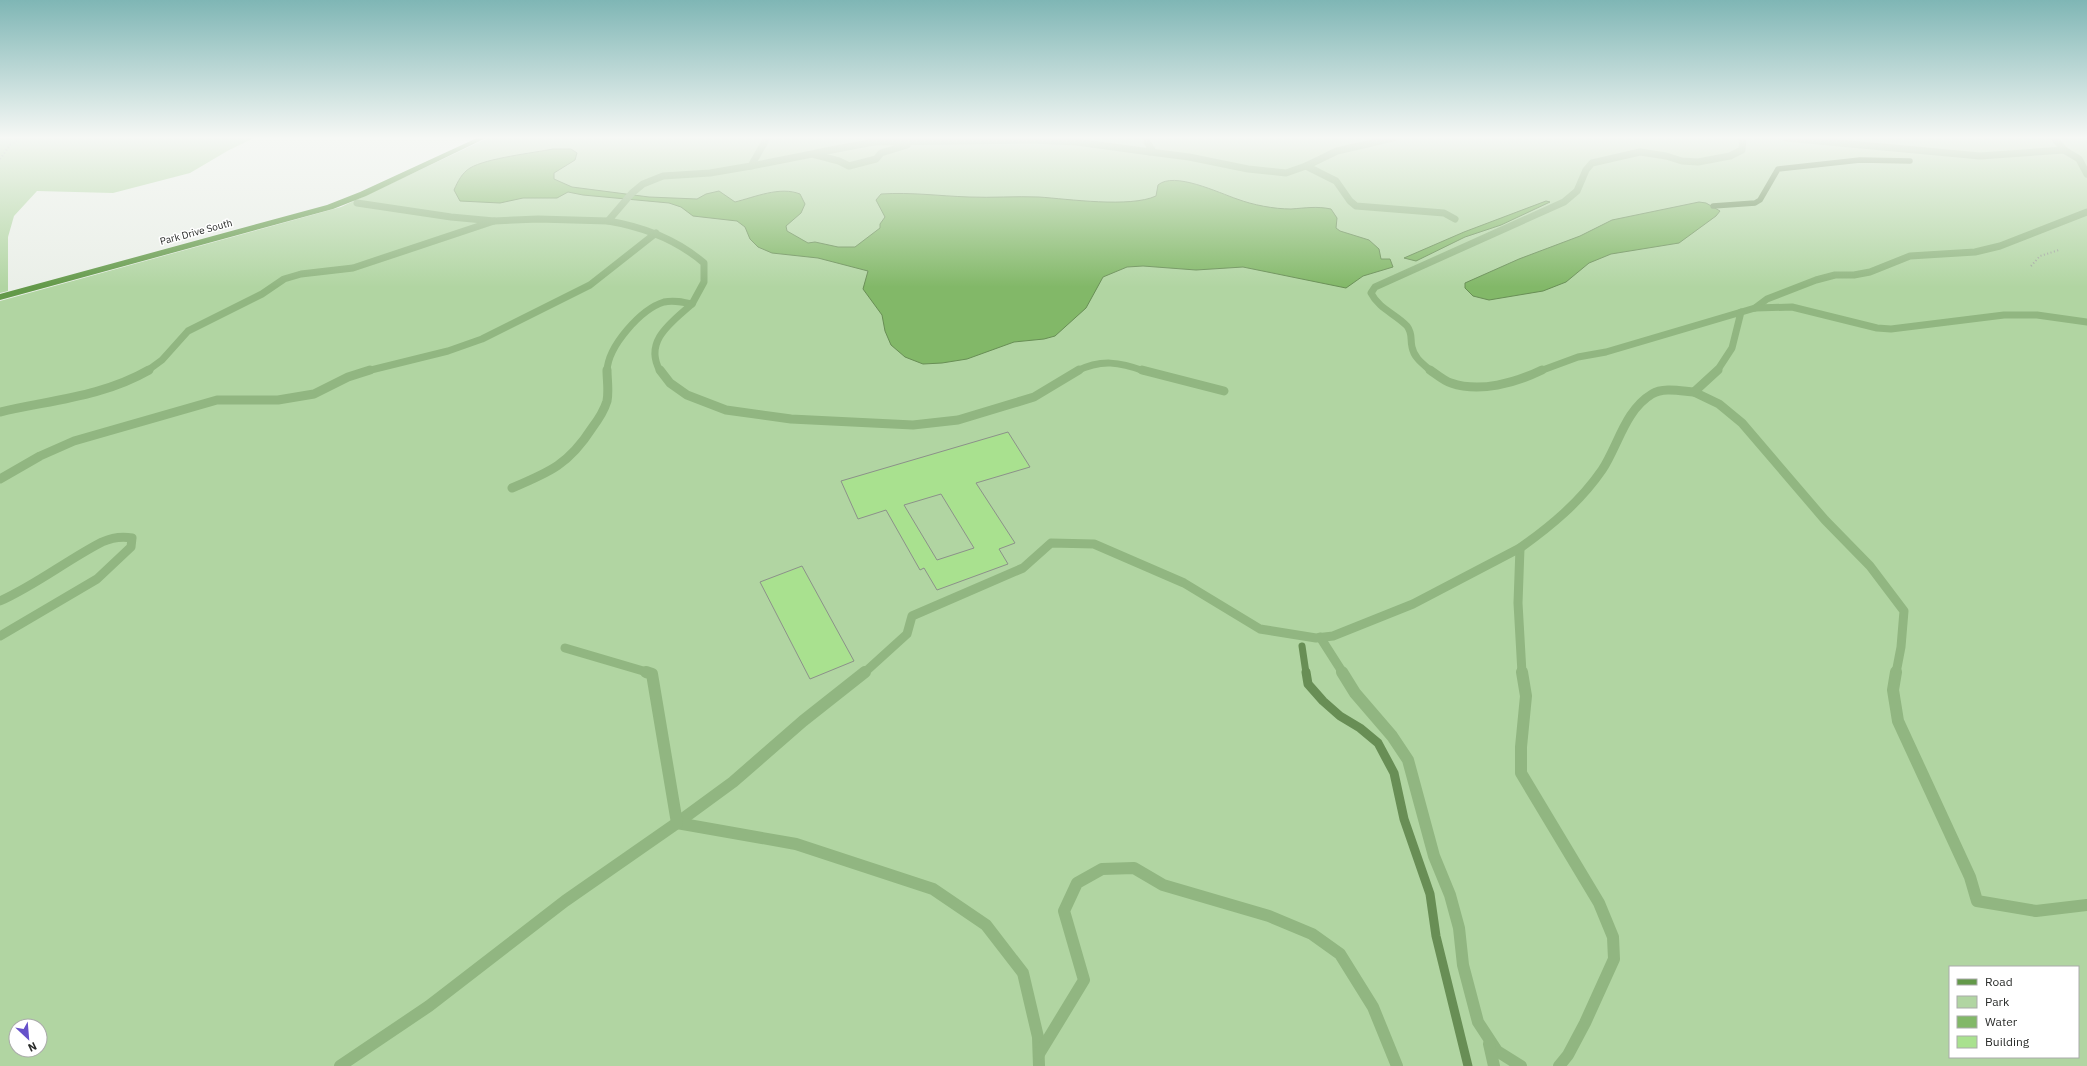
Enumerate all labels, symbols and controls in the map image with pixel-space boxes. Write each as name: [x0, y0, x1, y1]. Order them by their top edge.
street label: Park Drive South: [158, 216, 234, 248]
legend: [1949, 966, 2079, 1058]
text: Road: [1985, 974, 2013, 989]
text: Park: [1985, 994, 2010, 1009]
text: Water: [1985, 1014, 2018, 1029]
north arrow: [8, 1018, 48, 1058]
text: Building: [1985, 1034, 2030, 1049]
text: N: [26, 1039, 39, 1055]

